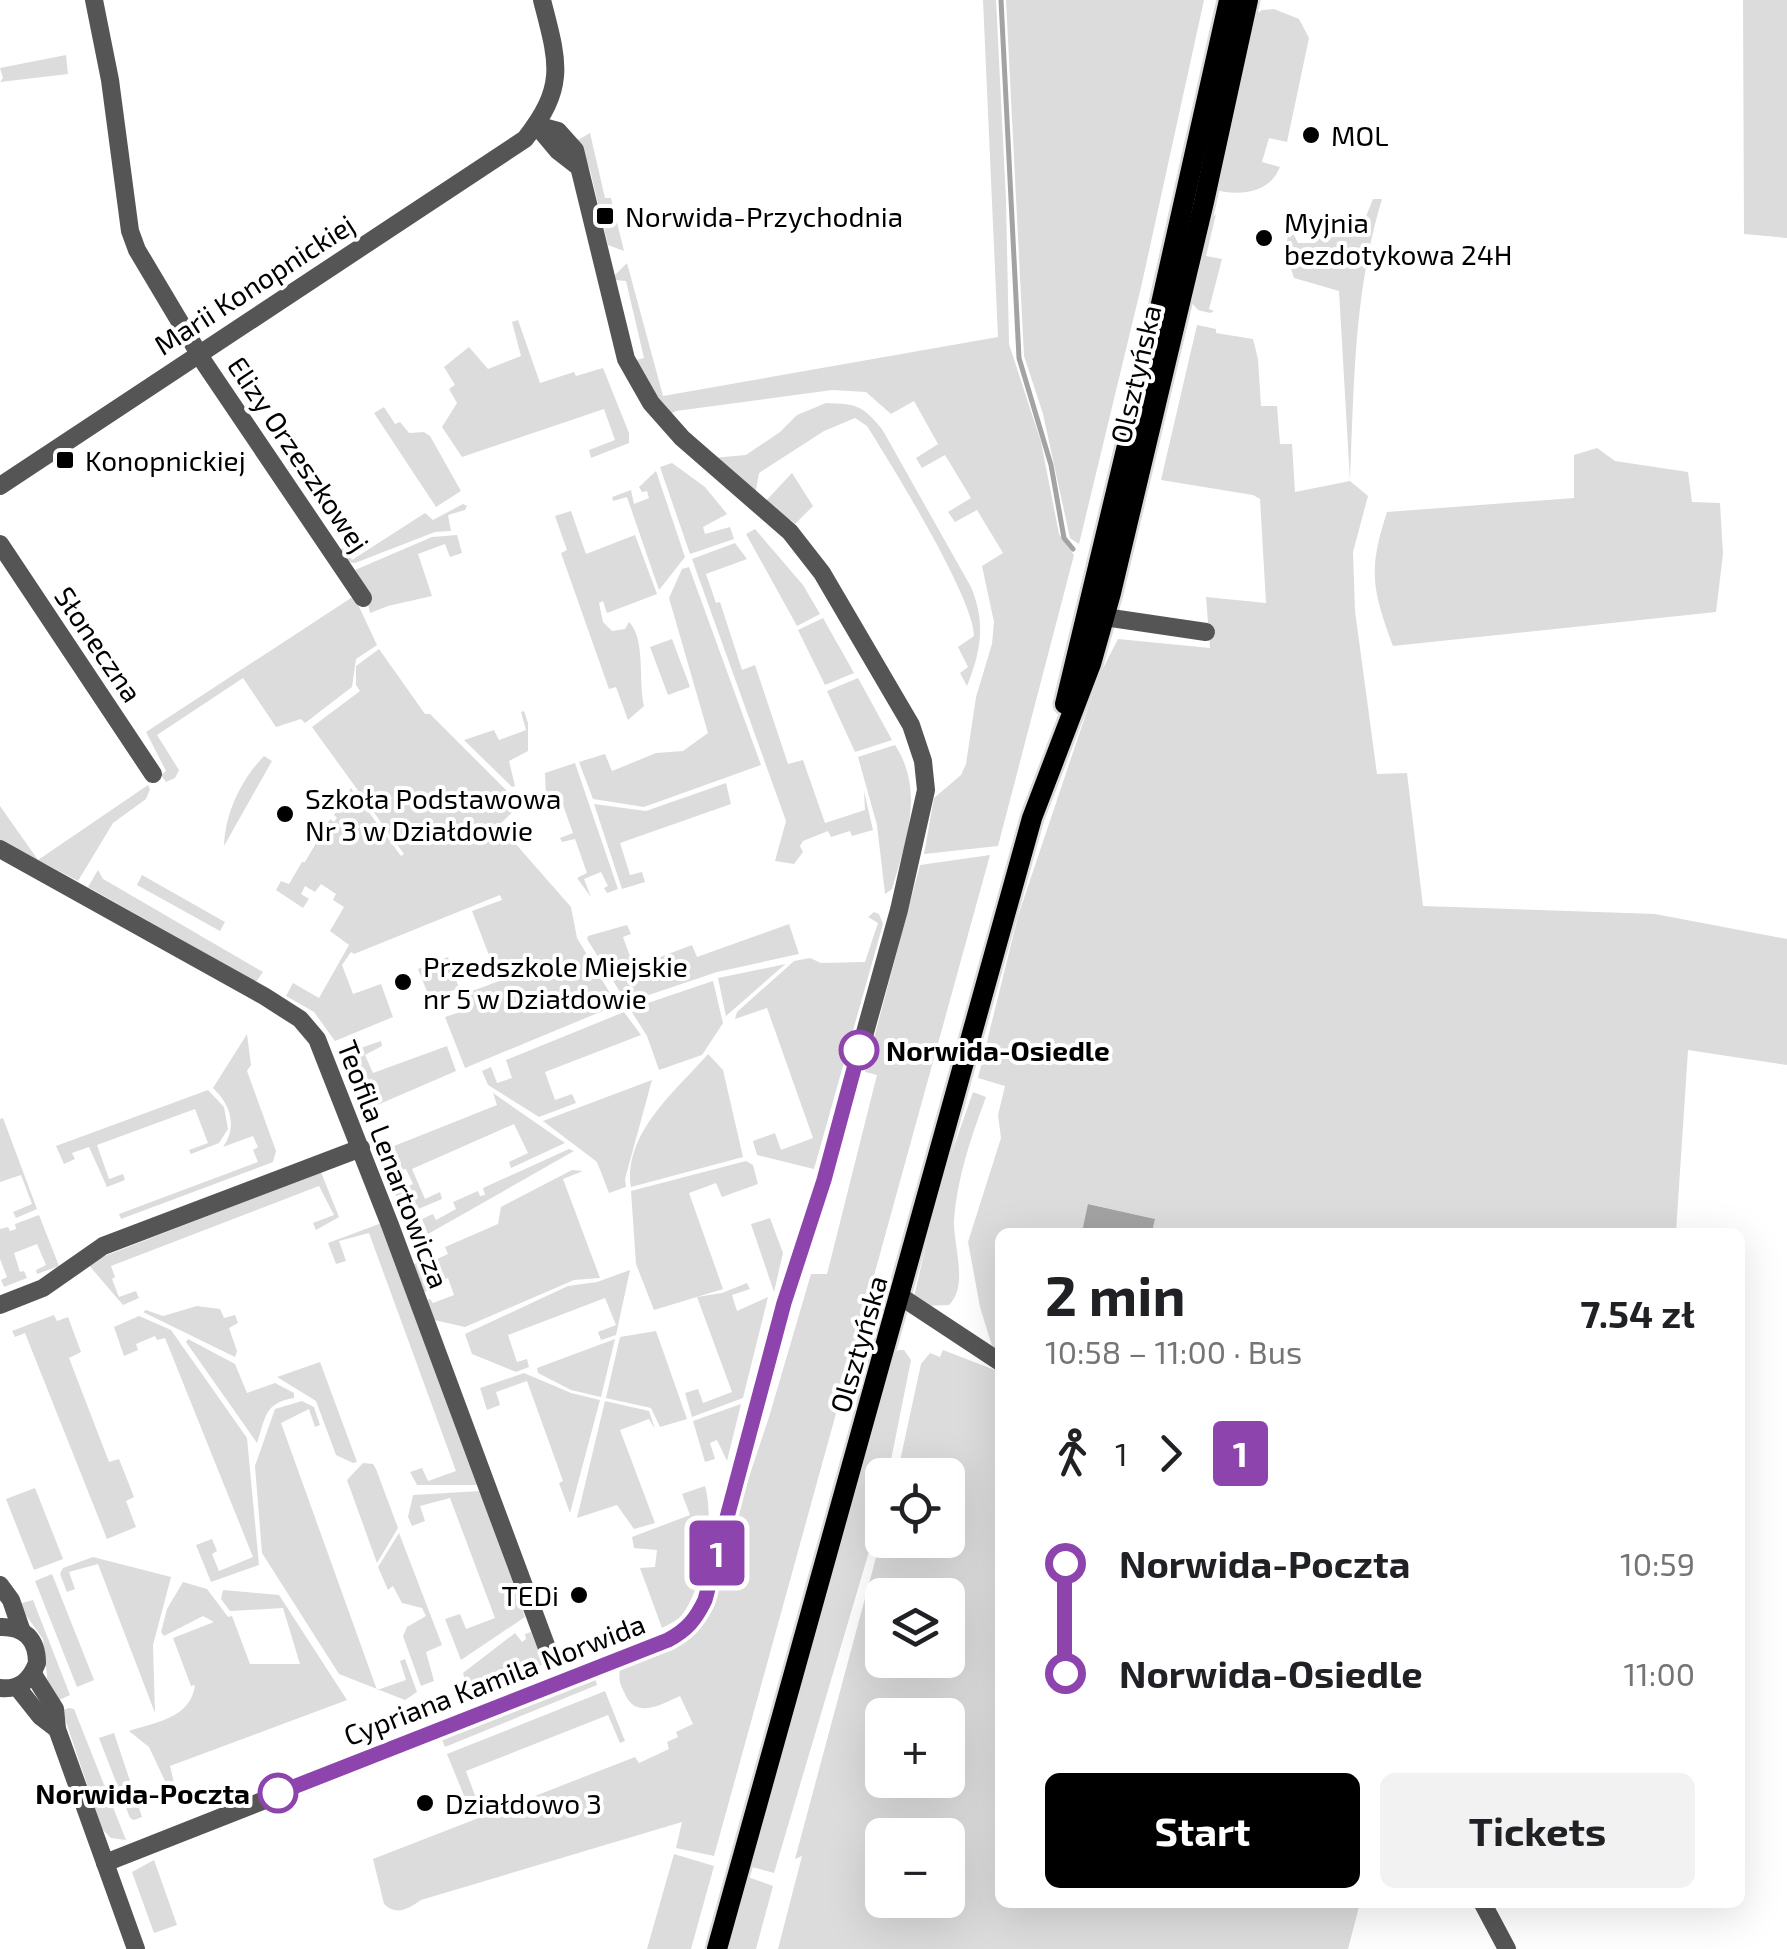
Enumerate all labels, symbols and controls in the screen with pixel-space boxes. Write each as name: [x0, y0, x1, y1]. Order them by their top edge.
place label: MOL: [1331, 118, 1389, 152]
marker: MOL: [1300, 124, 1322, 146]
place label: Norwida-Przychodnia: [625, 199, 903, 233]
marker: Norwida-Przychodnia: [594, 205, 616, 227]
place label: Myjnia bezdotykowa 24H: [1284, 205, 1513, 271]
street label: Marii Konopnickiej: [147, 207, 361, 361]
marker: Myjnia bezdotykowa 24H: [1253, 227, 1275, 249]
street label: Olsztyńska: [1103, 301, 1167, 447]
street label: Elizy Orzeszkowej: [221, 350, 377, 558]
place label: Konopnickiej: [85, 443, 246, 477]
marker: Konopnickiej: [54, 449, 76, 471]
street label: Słoneczna: [48, 580, 150, 708]
place label: Szkoła Podstawowa Nr 3 w Działdowie: [305, 781, 561, 847]
marker: Szkoła Podstawowa Nr 3 w Działdowie: [274, 803, 296, 825]
place label: Przedszkole Miejskie nr 5 w Działdowie: [423, 949, 688, 1015]
marker: Przedszkole Miejskie nr 5 w Działdowie: [392, 971, 414, 993]
marker: Norwida-Osiedle: [840, 1031, 878, 1069]
place label: Norwida-Osiedle: [886, 1033, 1110, 1067]
street label: Teofila Lenartowicza: [331, 1035, 457, 1293]
text: 2 min: [1045, 1261, 1186, 1327]
street label: Olsztyńska: [822, 1271, 894, 1417]
text: 7.54 zł: [1580, 1290, 1695, 1336]
text: 10:58 – 11:00 · Bus: [1045, 1332, 1302, 1370]
icon: walk: [1045, 1426, 1100, 1481]
icon: forward: [1143, 1426, 1198, 1481]
text: 1: [1233, 1432, 1248, 1474]
text: 1: [1115, 1434, 1128, 1472]
map controls: [865, 1458, 965, 1918]
button: locate: [865, 1458, 965, 1558]
line badge: 1: [684, 1520, 750, 1586]
text: 1: [709, 1532, 725, 1574]
text: Norwida-Poczta: [1119, 1540, 1410, 1586]
text: 10:59: [1620, 1544, 1695, 1582]
place label: TEDi: [502, 1578, 559, 1612]
button: layers: [865, 1578, 965, 1678]
marker: TEDi: [568, 1584, 590, 1606]
street label: Cypriana Kamila Norwida: [339, 1606, 649, 1752]
text: Norwida-Osiedle: [1119, 1650, 1423, 1696]
text: 11:00: [1623, 1654, 1695, 1692]
button: +: [865, 1698, 965, 1798]
button: Start: [1045, 1773, 1360, 1888]
button: Tickets: [1380, 1773, 1695, 1888]
marker: Norwida-Poczta: [259, 1774, 297, 1812]
place label: Norwida-Poczta: [35, 1776, 250, 1810]
place label: Działdowo 3: [445, 1786, 602, 1820]
marker: Działdowo 3: [414, 1792, 436, 1814]
button: −: [865, 1818, 965, 1918]

